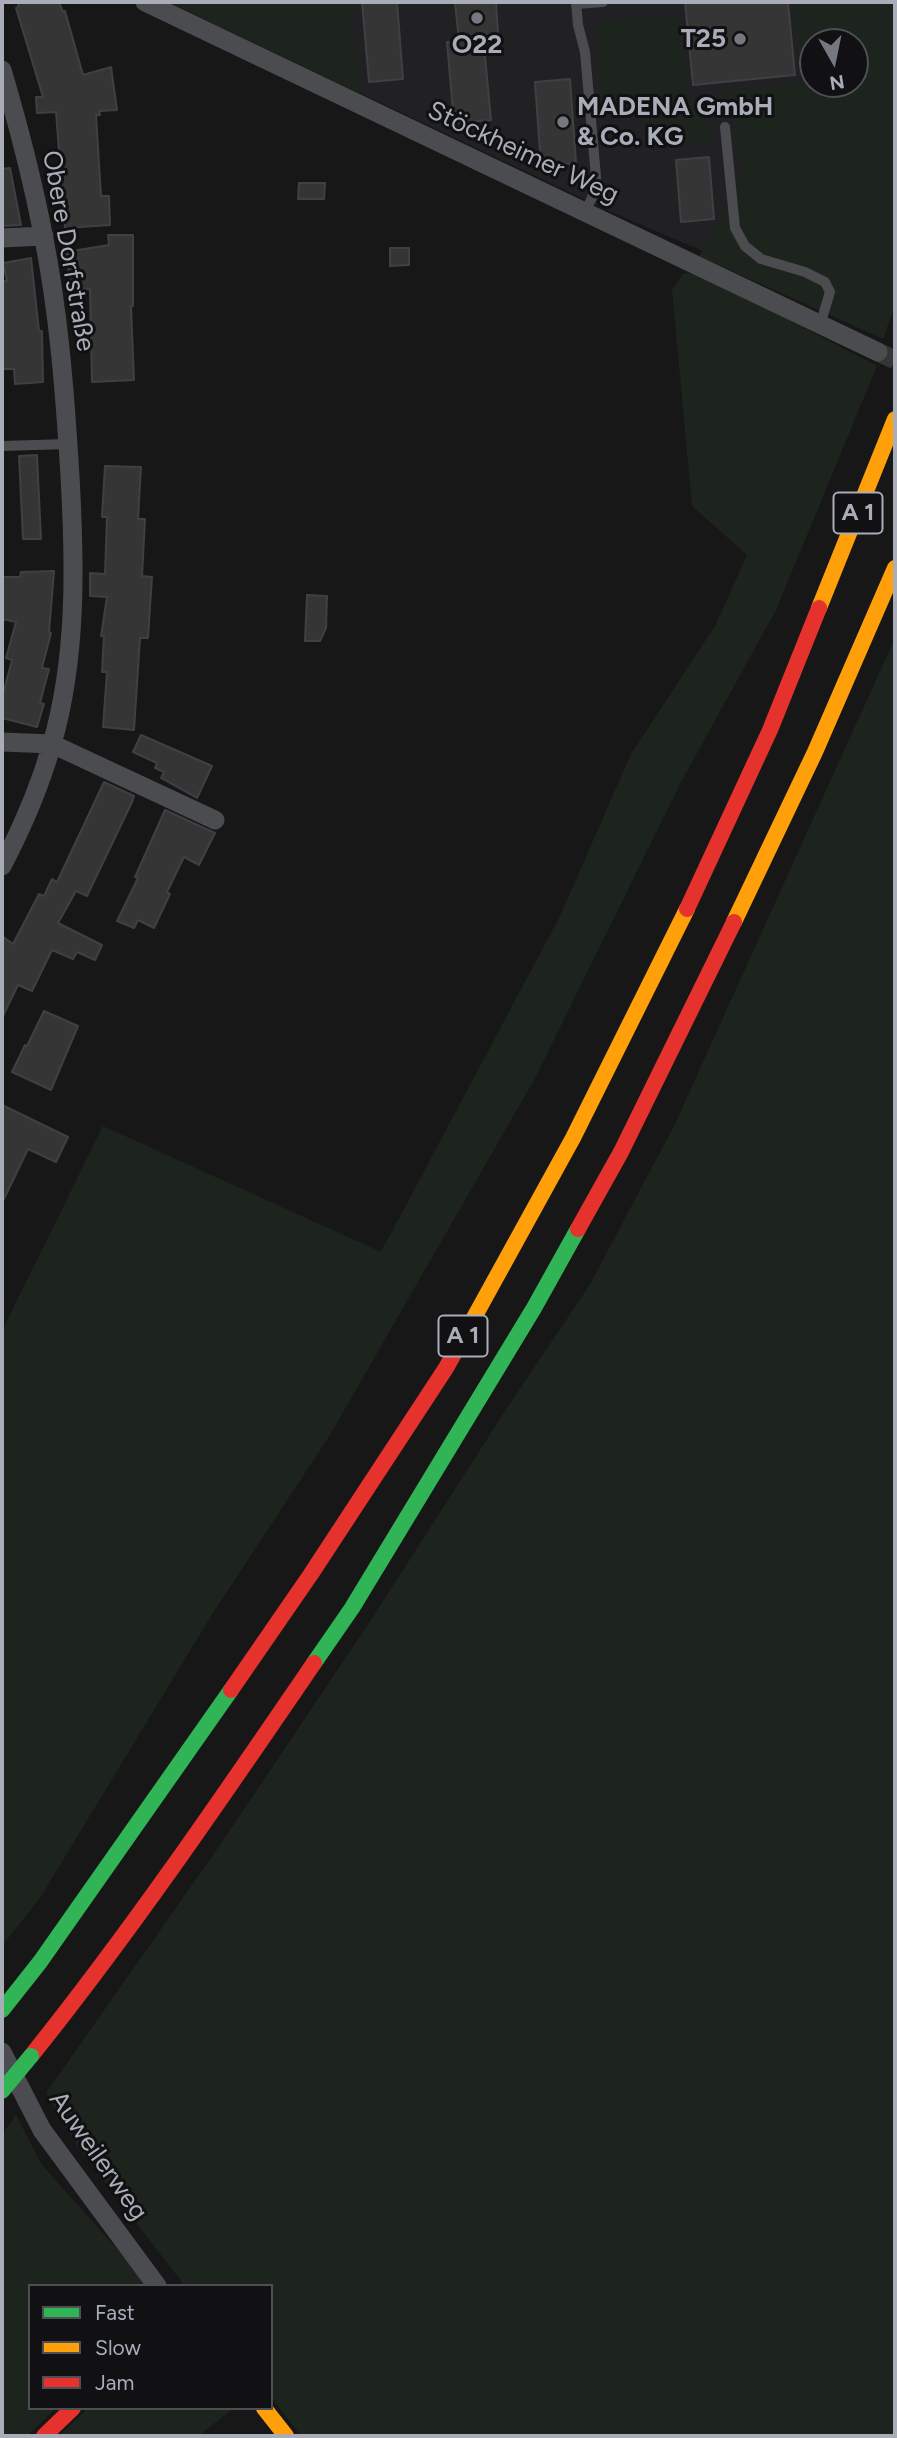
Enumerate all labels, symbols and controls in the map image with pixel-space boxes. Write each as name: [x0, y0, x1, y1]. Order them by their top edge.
marker: O22: [469, 10, 485, 26]
place label: T25: [681, 23, 726, 55]
north arrow: [799, 28, 869, 98]
place label: O22: [452, 29, 502, 61]
marker: T25: [732, 31, 748, 47]
text: N: [828, 70, 846, 95]
place label: MADENA GmbH & Co. KG: [577, 91, 773, 152]
street label: Stöckheimer Weg: [423, 95, 623, 211]
marker: MADENA GmbH & Co. KG: [555, 114, 571, 130]
street label: Obere Dorfstraße: [35, 148, 101, 354]
road number: A 1: [834, 492, 882, 534]
road number: A 1: [438, 1316, 488, 1356]
street label: Auweilerweg: [42, 2085, 154, 2227]
legend: [28, 2284, 273, 2410]
text: Fast: [95, 2300, 135, 2325]
text: Slow: [95, 2335, 141, 2360]
text: Jam: [95, 2370, 134, 2395]

